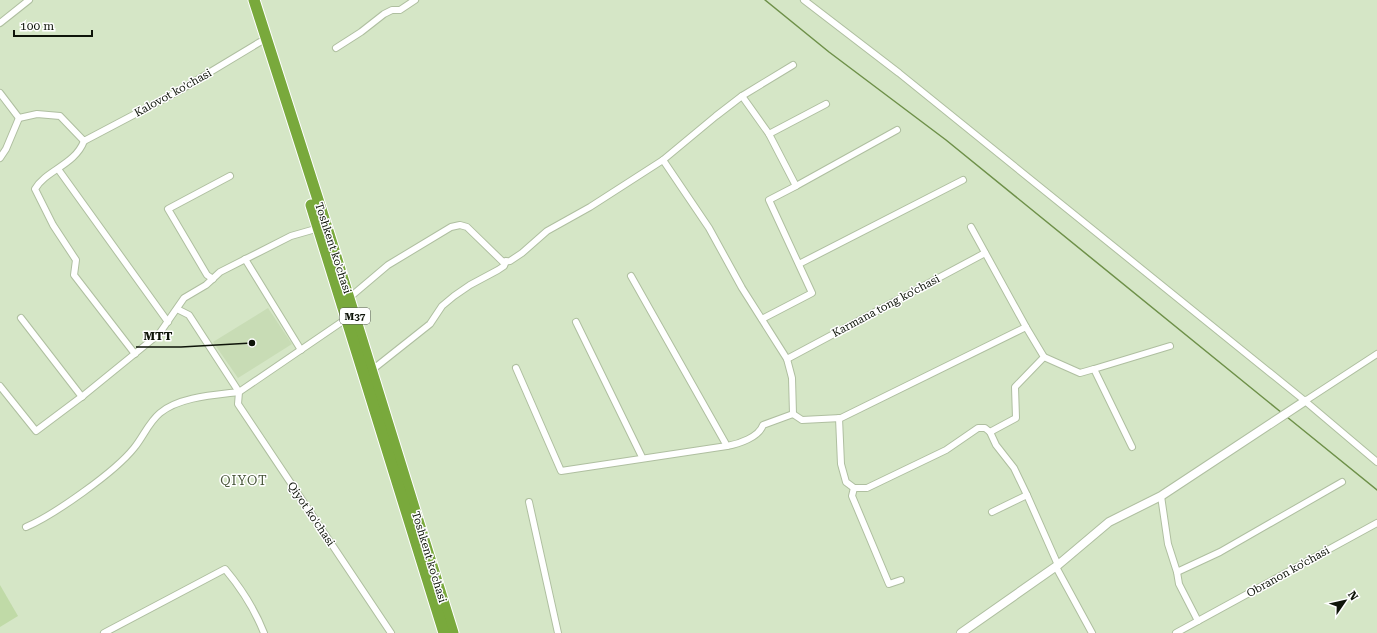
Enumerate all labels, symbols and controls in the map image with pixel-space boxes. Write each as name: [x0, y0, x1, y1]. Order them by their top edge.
scale bar: [14, 12, 92, 38]
text: 100 m: [20, 19, 54, 33]
street label: Kalovot ko'chasi: [132, 66, 214, 120]
street label: Toshkent ko'chasi: [312, 201, 354, 296]
street label: Karmana tong ko'chasi: [830, 272, 942, 340]
road number: M37: [340, 308, 370, 324]
callout: MTT: [136, 323, 181, 347]
text: MTT: [143, 329, 173, 343]
district label: QIYOT: [220, 473, 268, 488]
street label: Qiyot ko'chasi: [285, 479, 338, 549]
street label: Toshkent ko'chasi: [409, 510, 449, 605]
street label: Obranon ko'chasi: [1244, 544, 1332, 600]
north arrow: [1325, 581, 1365, 621]
text: N: [1345, 589, 1361, 603]

